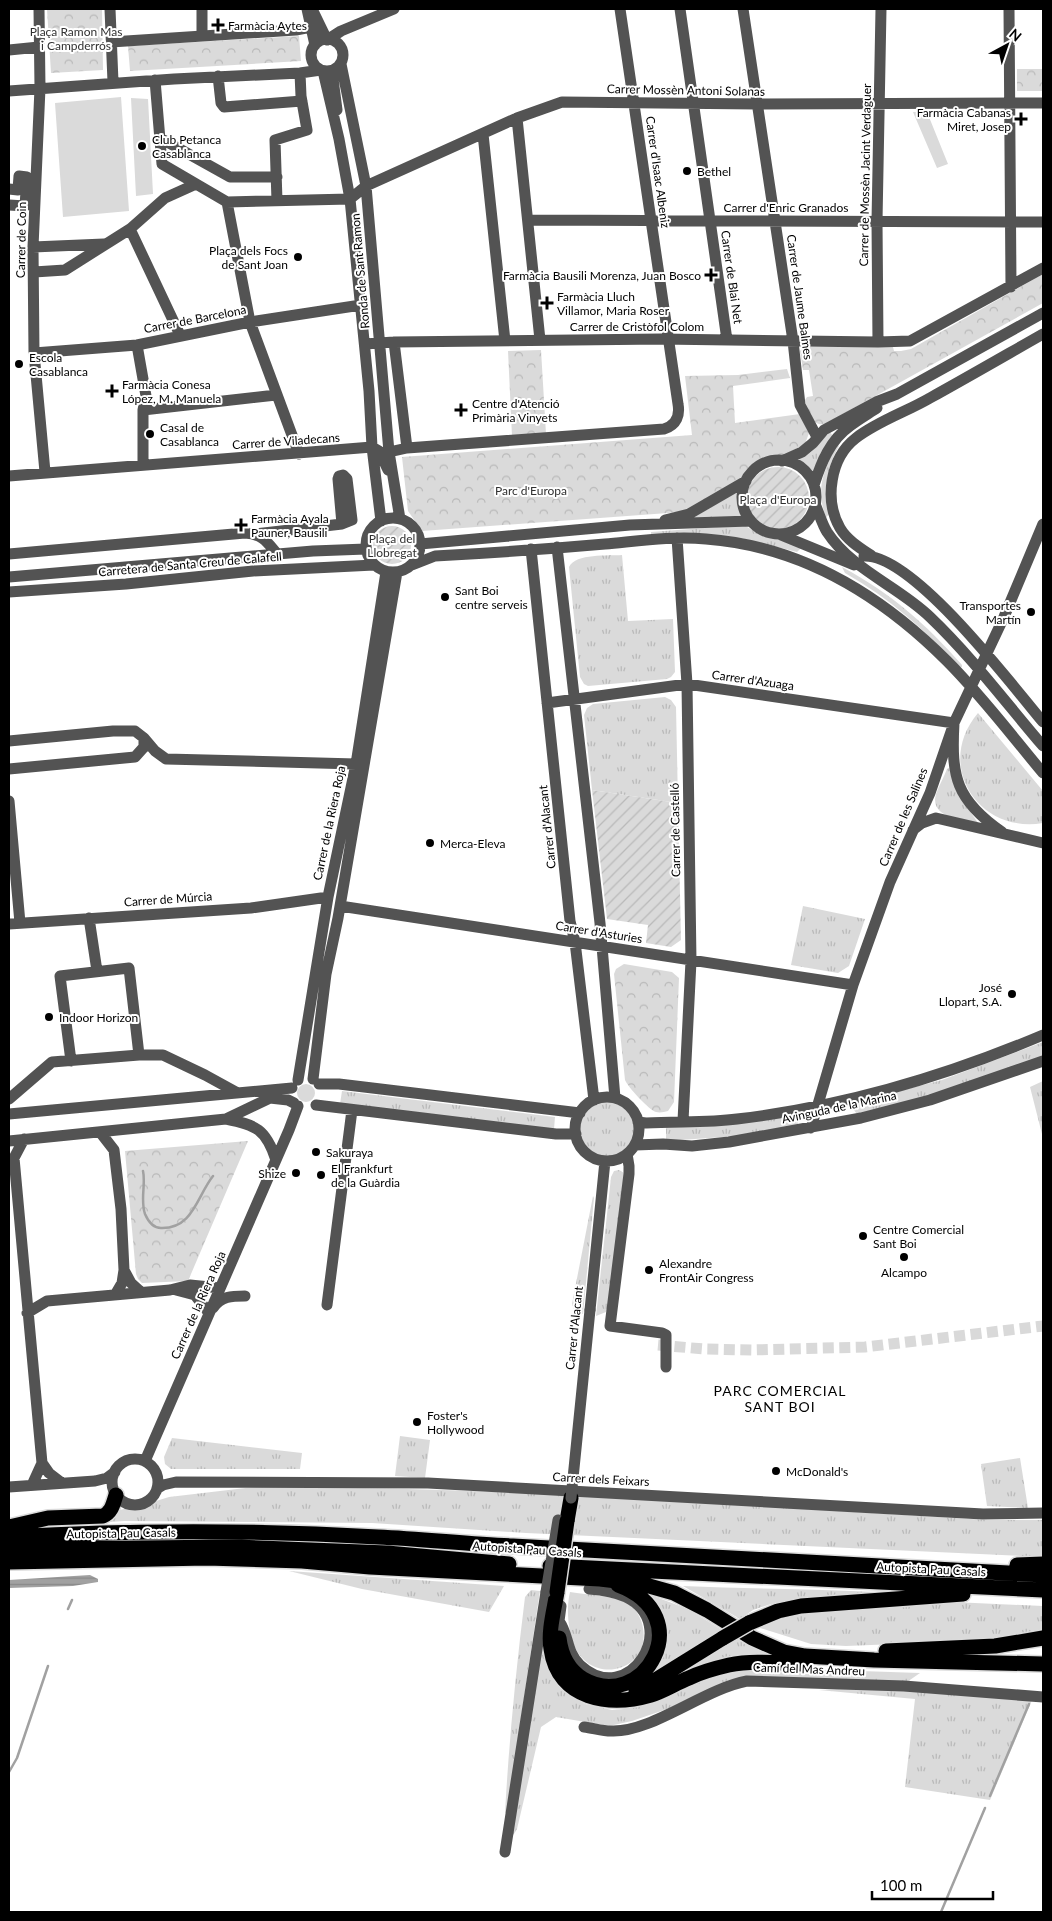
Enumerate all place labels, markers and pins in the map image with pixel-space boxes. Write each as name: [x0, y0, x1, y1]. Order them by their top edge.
place label: Farmàcia Aytes: [228, 18, 307, 33]
marker: Farmàcia Aytes: [212, 19, 224, 31]
place label: Farmàcia Cabanas Miret, Josep: [917, 105, 1011, 134]
marker: Farmàcia Cabanas Miret, Josep: [1015, 113, 1027, 125]
place label: Club Petanca Casablanca: [152, 132, 221, 161]
marker: Club Petanca Casablanca: [136, 140, 148, 152]
place label: Bethel: [697, 164, 731, 179]
marker: Bethel: [681, 165, 693, 177]
place label: Plaça dels Focs de Sant Joan: [209, 243, 288, 272]
marker: Plaça dels Focs de Sant Joan: [292, 251, 304, 263]
place label: Farmàcia Bausili Morenza, Juan Bosco: [503, 268, 701, 283]
marker: Farmàcia Bausili Morenza, Juan Bosco: [705, 269, 717, 281]
place label: Farmàcia Lluch Villamor, Maria Roser: [557, 289, 670, 318]
marker: Farmàcia Lluch Villamor, Maria Roser: [541, 297, 553, 309]
place label: Escola Casablanca: [29, 350, 88, 379]
marker: Escola Casablanca: [13, 358, 25, 370]
place label: Farmàcia Conesa López, M. Manuela: [122, 377, 221, 406]
marker: Farmàcia Conesa López, M. Manuela: [106, 385, 118, 397]
place label: Centre d'Atenció Primària Vinyets: [472, 396, 560, 425]
marker: Centre d'Atenció Primària Vinyets: [454, 403, 468, 417]
place label: Casal de Casablanca: [160, 420, 219, 449]
marker: Casal de Casablanca: [144, 428, 156, 440]
place label: Farmàcia Ayala Pauner, Bausili: [251, 511, 329, 540]
marker: Farmàcia Ayala Pauner, Bausili: [235, 519, 247, 531]
place label: Sant Boi centre serveis: [455, 583, 528, 612]
marker: Sant Boi centre serveis: [439, 591, 451, 603]
place label: Transportes Martín: [959, 598, 1021, 627]
marker: Transportes Martín: [1025, 606, 1037, 618]
place label: Merca-Eleva: [440, 836, 506, 851]
marker: Merca-Eleva: [424, 837, 436, 849]
place label: José Llopart, S.A.: [939, 980, 1002, 1009]
marker: José Llopart, S.A.: [1006, 988, 1018, 1000]
place label: Indoor Horizon: [59, 1010, 138, 1025]
marker: Indoor Horizon: [43, 1011, 55, 1023]
place label: Sakuraya: [326, 1145, 373, 1160]
marker: Sakuraya: [310, 1146, 322, 1158]
place label: El Frankfurt de la Guàrdia: [331, 1161, 400, 1190]
place label: Shize: [258, 1166, 286, 1181]
marker: Shize: [290, 1167, 302, 1179]
marker: El Frankfurt de la Guàrdia: [315, 1169, 327, 1181]
place label: Centre Comercial Sant Boi: [873, 1222, 964, 1251]
marker: Centre Comercial Sant Boi: [857, 1230, 869, 1242]
marker: Alcampo: [898, 1251, 910, 1263]
place label: Alexandre FrontAir Congress: [659, 1256, 754, 1285]
marker: Alexandre FrontAir Congress: [643, 1264, 655, 1276]
place label: Alcampo: [881, 1265, 927, 1280]
place label: Foster's Hollywood: [427, 1408, 484, 1437]
marker: Foster's Hollywood: [411, 1416, 423, 1428]
place label: McDonald's: [786, 1464, 848, 1479]
marker: McDonald's: [770, 1465, 782, 1477]

